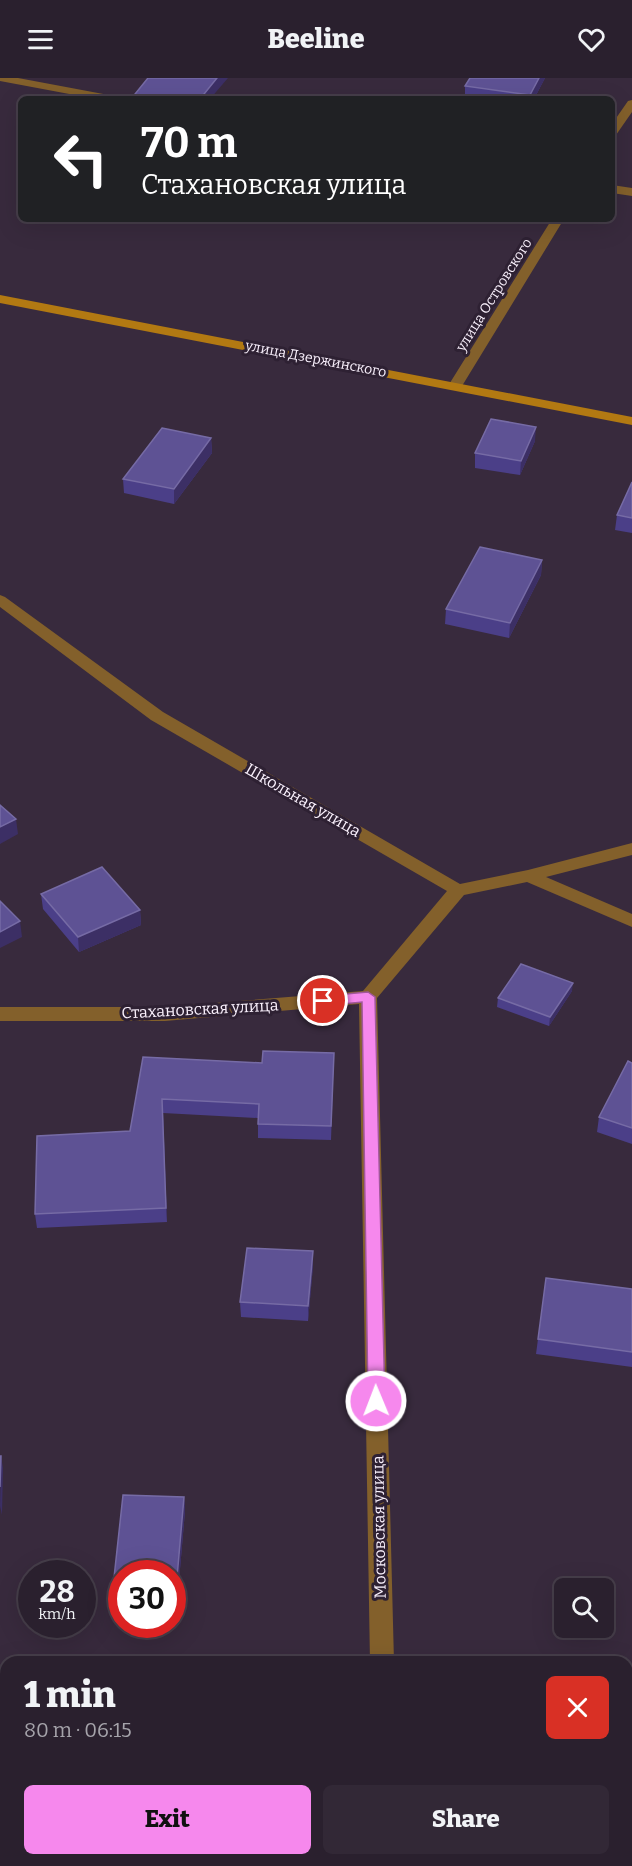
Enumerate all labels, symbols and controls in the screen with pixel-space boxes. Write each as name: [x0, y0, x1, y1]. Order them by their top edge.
icon: menu: [24, 23, 57, 56]
text: Beeline: [268, 23, 364, 55]
icon: heart: [575, 23, 608, 56]
text: 70 m: [141, 118, 237, 168]
icon: left: [42, 120, 120, 198]
text: Стахановская улица: [141, 169, 406, 201]
street label: улица Островского: [452, 235, 536, 355]
street label: улица Дзержинского: [243, 337, 388, 381]
street label: Школьная улица: [242, 759, 364, 841]
pin: [297, 975, 348, 1026]
icon: arrive: [306, 984, 339, 1017]
street label: Стахановская улица: [121, 995, 279, 1023]
position arrow: [344, 1369, 408, 1433]
street label: Московская улица: [368, 1455, 390, 1599]
speed limit sign: 30: [108, 1560, 186, 1638]
text: 28: [40, 1574, 74, 1610]
map controls: [554, 1578, 614, 1638]
button: search: [554, 1578, 614, 1638]
text: km/h: [38, 1605, 76, 1623]
text: 1 min: [24, 1673, 116, 1717]
button: close: [546, 1676, 609, 1739]
text: 80 m · 06:15: [24, 1718, 132, 1742]
button: Exit: [24, 1785, 311, 1854]
button: Share: [323, 1785, 609, 1854]

